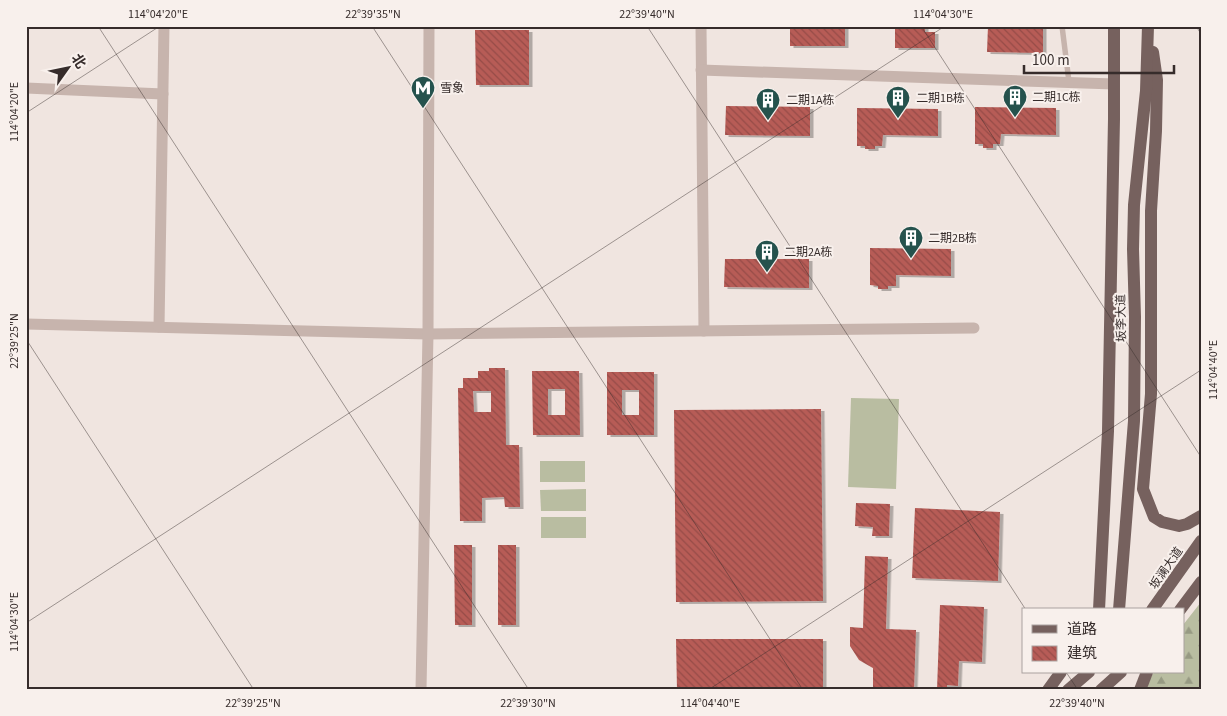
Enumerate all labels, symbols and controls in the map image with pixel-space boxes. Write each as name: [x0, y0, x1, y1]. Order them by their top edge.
text: 114°04'20"E: [128, 6, 188, 23]
text: 22°39'35"N: [345, 6, 401, 23]
text: 22°39'40"N: [619, 6, 675, 23]
text: 114°04'30"E: [913, 6, 973, 23]
north arrow: [42, 42, 92, 92]
scale bar: [1024, 42, 1174, 74]
text: 北: [66, 50, 90, 73]
text: 100 m: [1032, 50, 1070, 71]
metro station icon: 雪象: [410, 75, 436, 109]
place label: 雪象: [440, 80, 464, 97]
text: 114°04'20"E: [6, 82, 23, 142]
building icon: 二期1C栋: [1002, 84, 1028, 118]
building icon: 二期1B栋: [885, 85, 911, 119]
building icon: 二期1A栋: [755, 87, 781, 121]
place label: 二期1C栋: [1032, 89, 1081, 106]
place label: 二期1B栋: [916, 90, 965, 107]
place label: 二期1A栋: [786, 92, 834, 109]
building icon: 二期2B栋: [898, 225, 924, 259]
place label: 二期2B栋: [928, 230, 977, 247]
building icon: 二期2A栋: [754, 239, 780, 273]
place label: 二期2A栋: [784, 244, 832, 261]
street label: 坂李大道: [1113, 294, 1130, 342]
text: 22°39'25"N: [6, 313, 23, 369]
text: 114°04'40"E: [1205, 340, 1222, 400]
street label: 坂澜大道: [1146, 544, 1187, 593]
text: 114°04'30"E: [6, 592, 23, 652]
legend: [1022, 608, 1184, 674]
text: 道路: [1067, 619, 1097, 640]
text: 建筑: [1067, 643, 1097, 664]
text: 22°39'25"N: [225, 695, 281, 712]
text: 22°39'30"N: [500, 695, 556, 712]
text: 114°04'40"E: [680, 695, 740, 712]
text: 22°39'40"N: [1049, 695, 1105, 712]

